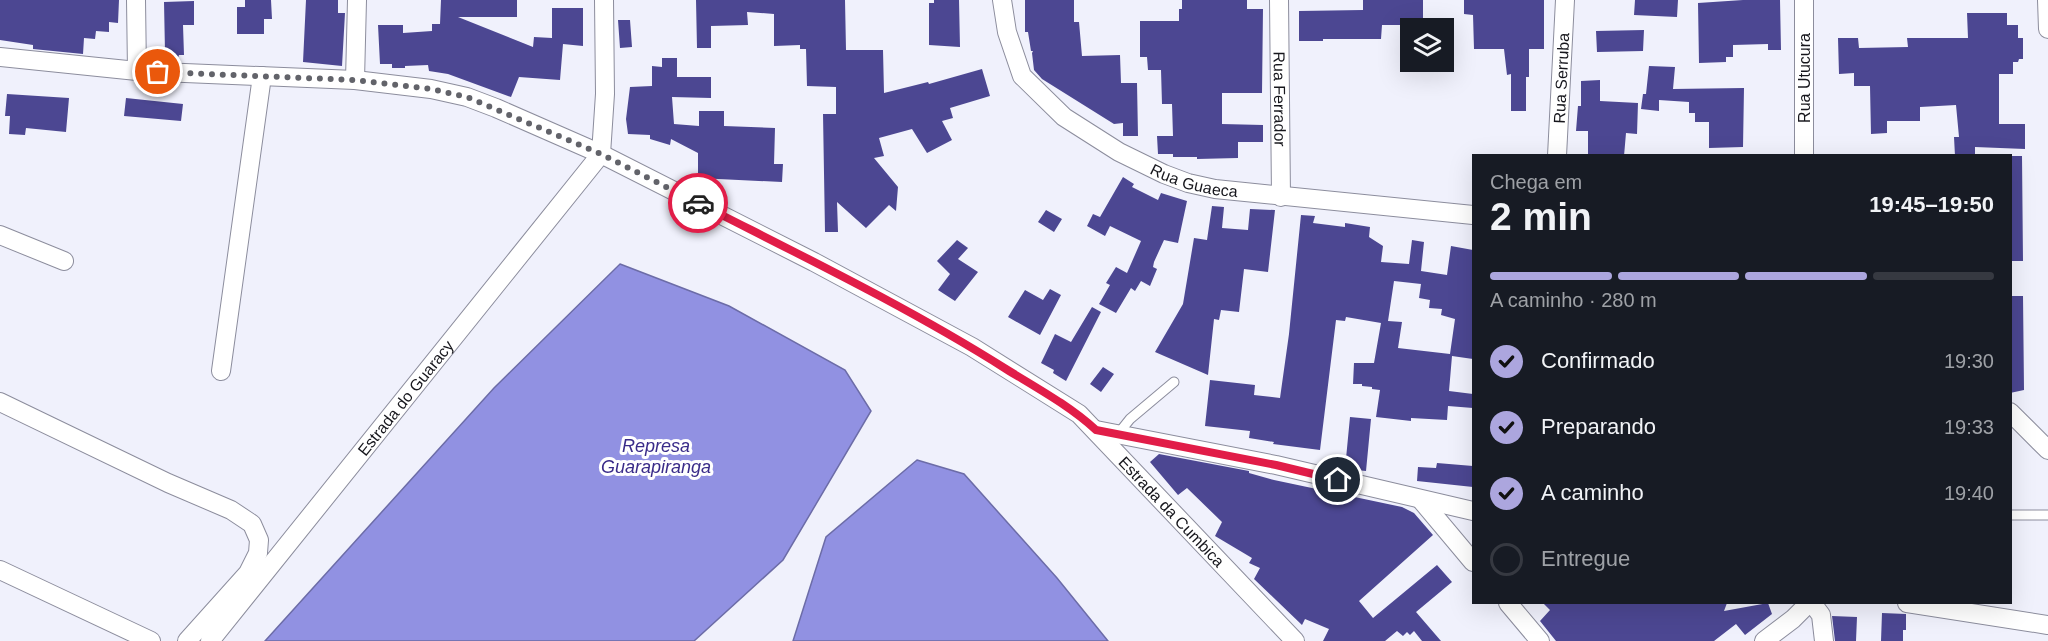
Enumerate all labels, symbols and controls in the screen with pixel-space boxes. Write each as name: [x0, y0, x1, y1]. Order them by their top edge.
map controls: [1400, 18, 1454, 72]
button: layers: [1400, 18, 1454, 72]
street label: Rua Serruba: [1550, 32, 1572, 124]
street label: Rua Utucura: [1796, 33, 1813, 123]
pin: [132, 46, 183, 97]
street label: Rua Ferrador: [1271, 51, 1289, 147]
icon: bag: [141, 55, 174, 88]
street label: Rua Guaeca: [1148, 160, 1239, 200]
text: Chega em: [1490, 171, 1582, 193]
courier: [668, 173, 728, 233]
icon: car: [682, 187, 715, 220]
text: 19:45–19:50: [1869, 192, 1994, 217]
text: 2 min: [1490, 195, 1592, 238]
text: A caminho · 280 m: [1490, 289, 1657, 311]
street label: Estrada do Guaracy: [354, 337, 457, 459]
icon: check: [1490, 345, 1523, 378]
text: Confirmado: [1541, 348, 1655, 373]
text: 19:30: [1944, 350, 1994, 372]
icon: check: [1490, 411, 1523, 444]
text: Preparando: [1541, 414, 1656, 439]
text: 19:33: [1944, 416, 1994, 438]
water label: Represa Guarapiranga: [601, 436, 711, 477]
street label: Estrada da Cumbica: [1116, 453, 1228, 570]
pin: [1312, 454, 1363, 505]
icon: home: [1321, 463, 1354, 496]
icon: check: [1490, 477, 1523, 510]
text: A caminho: [1541, 480, 1644, 505]
text: 19:40: [1944, 482, 1994, 504]
text: Entregue: [1541, 546, 1630, 571]

